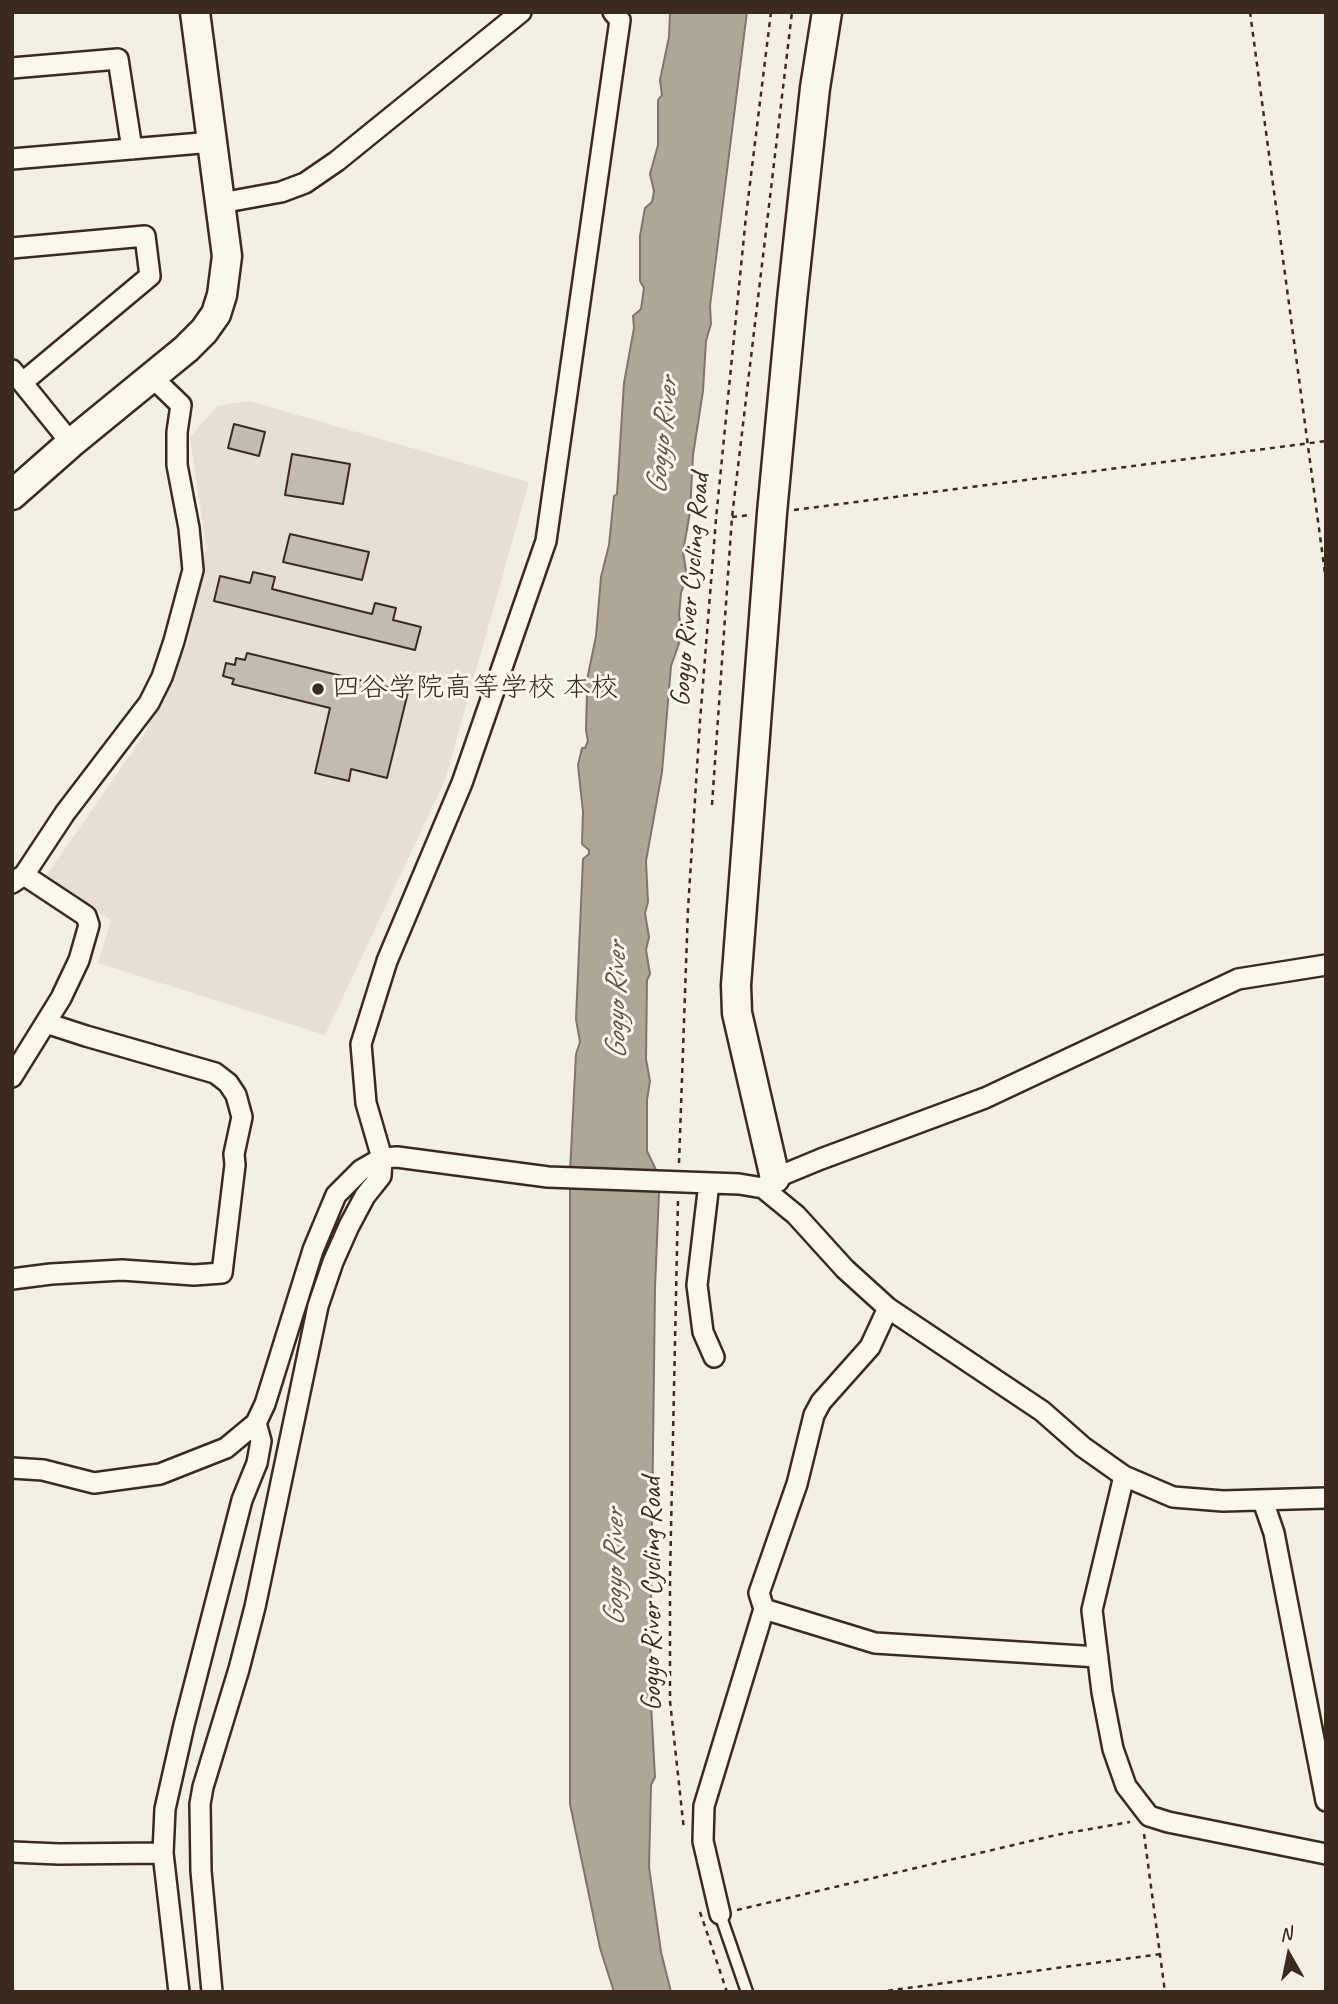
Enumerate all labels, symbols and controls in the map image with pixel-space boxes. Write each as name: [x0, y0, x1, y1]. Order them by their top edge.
water label: Gogyo River: [639, 376, 687, 496]
street label: Gogyo River Cycling Road: [664, 472, 718, 708]
place label: 四谷学院高等学校 本校: [332, 672, 619, 706]
marker: 四谷学院高等学校 本校: [310, 681, 326, 697]
water label: Gogyo River: [599, 943, 635, 1059]
street label: Gogyo River Cycling Road: [636, 1477, 670, 1711]
water label: Gogyo River: [597, 1510, 633, 1626]
north arrow: [1254, 1920, 1324, 1990]
text: N: [1278, 1921, 1293, 1947]

